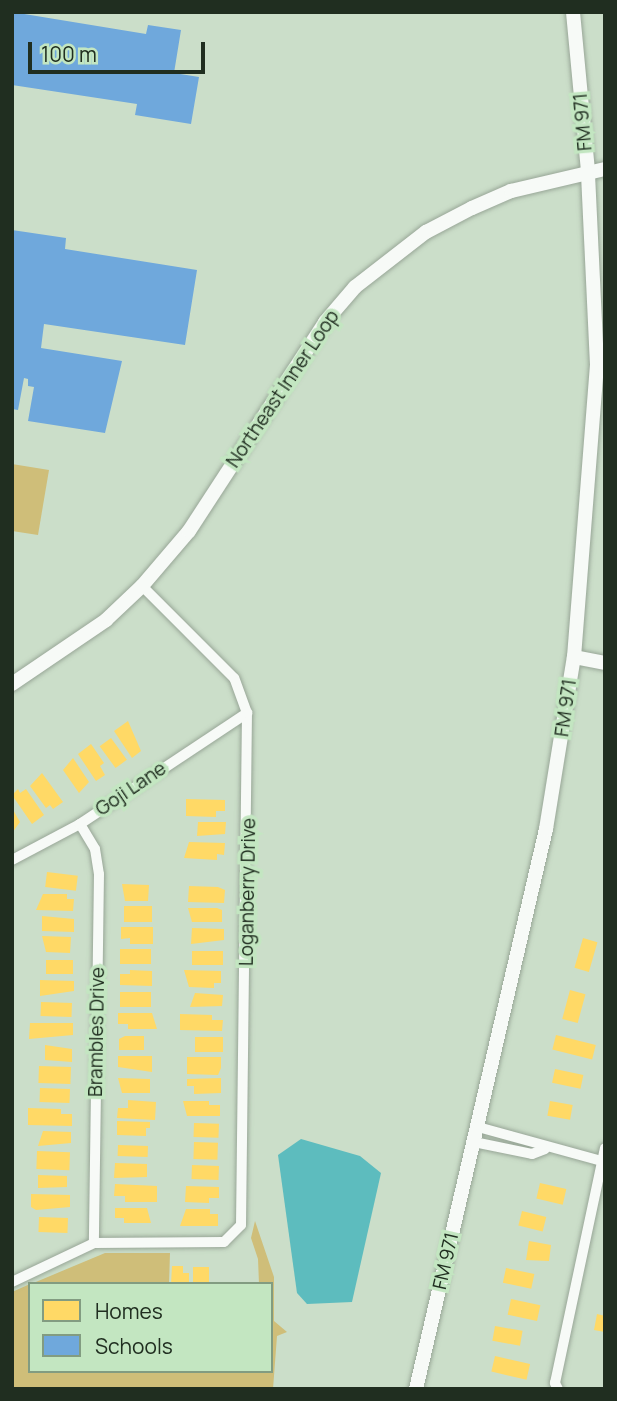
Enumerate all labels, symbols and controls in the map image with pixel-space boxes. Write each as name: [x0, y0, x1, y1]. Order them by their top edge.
scale bar: [32, 28, 208, 72]
text: 100 m: [41, 40, 97, 68]
street label: FM 971: [569, 92, 597, 152]
street label: Northeast Inner Loop: [222, 306, 344, 472]
street label: FM 971: [551, 678, 581, 738]
street label: Goji Lane: [91, 757, 171, 821]
street label: Loganberry Drive: [235, 818, 261, 966]
street label: Brambles Drive: [84, 967, 110, 1097]
street label: FM 971: [428, 1230, 464, 1292]
legend: [28, 1282, 273, 1373]
text: Homes: [95, 1297, 163, 1325]
text: Schools: [95, 1332, 173, 1360]

